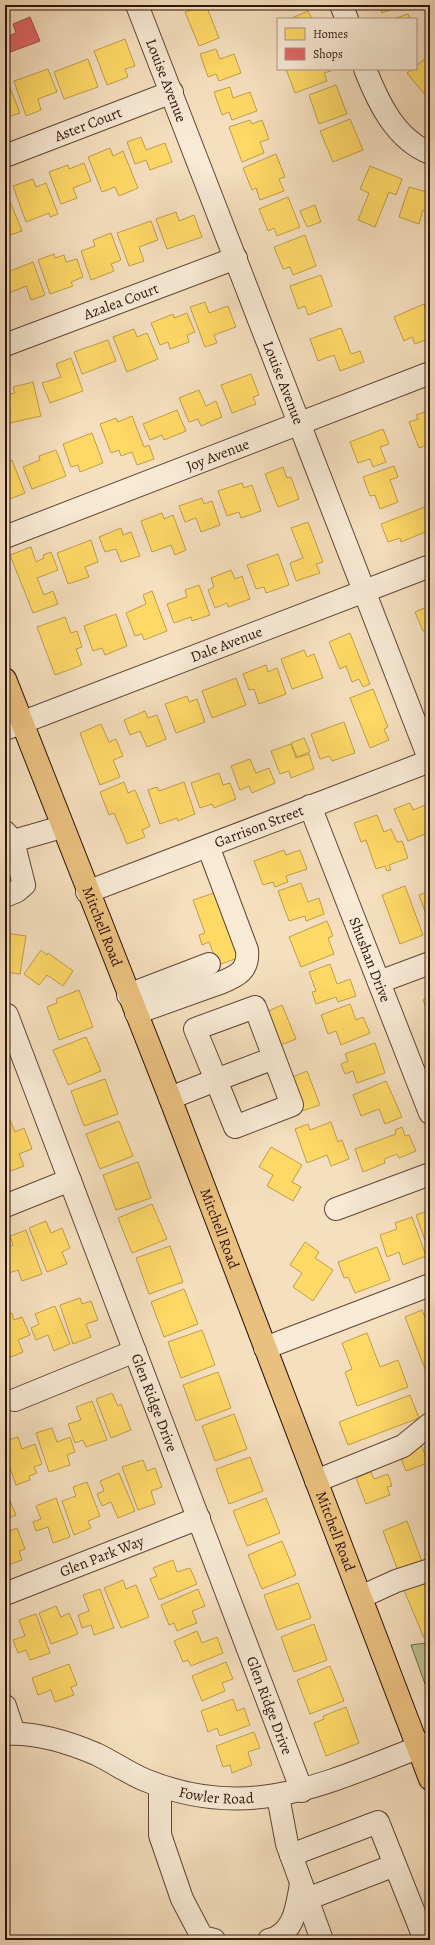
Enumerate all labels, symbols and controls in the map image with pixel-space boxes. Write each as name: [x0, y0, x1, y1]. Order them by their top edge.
legend: [277, 18, 417, 70]
text: Homes: [313, 26, 348, 42]
street label: Louise Avenue: [141, 36, 192, 125]
text: Shops: [313, 46, 343, 62]
street label: Aster Court: [51, 102, 125, 146]
street label: Azalea Court: [80, 278, 161, 325]
street label: Louise Avenue: [258, 338, 309, 427]
street label: Joy Avenue: [183, 434, 252, 476]
street label: Dale Avenue: [187, 621, 265, 667]
street label: Garrison Street: [211, 800, 307, 853]
street label: Mitchell Road: [78, 884, 128, 970]
street label: Shushan Drive: [344, 914, 396, 1005]
street label: Mitchell Road: [195, 1185, 245, 1272]
street label: Glen Ridge Drive: [127, 1351, 182, 1455]
street label: Mitchell Road: [311, 1488, 360, 1575]
street label: Glen Park Way: [57, 1530, 147, 1582]
street label: Glen Ridge Drive: [242, 1654, 297, 1758]
street label: Fowler Road: [177, 1782, 255, 1809]

